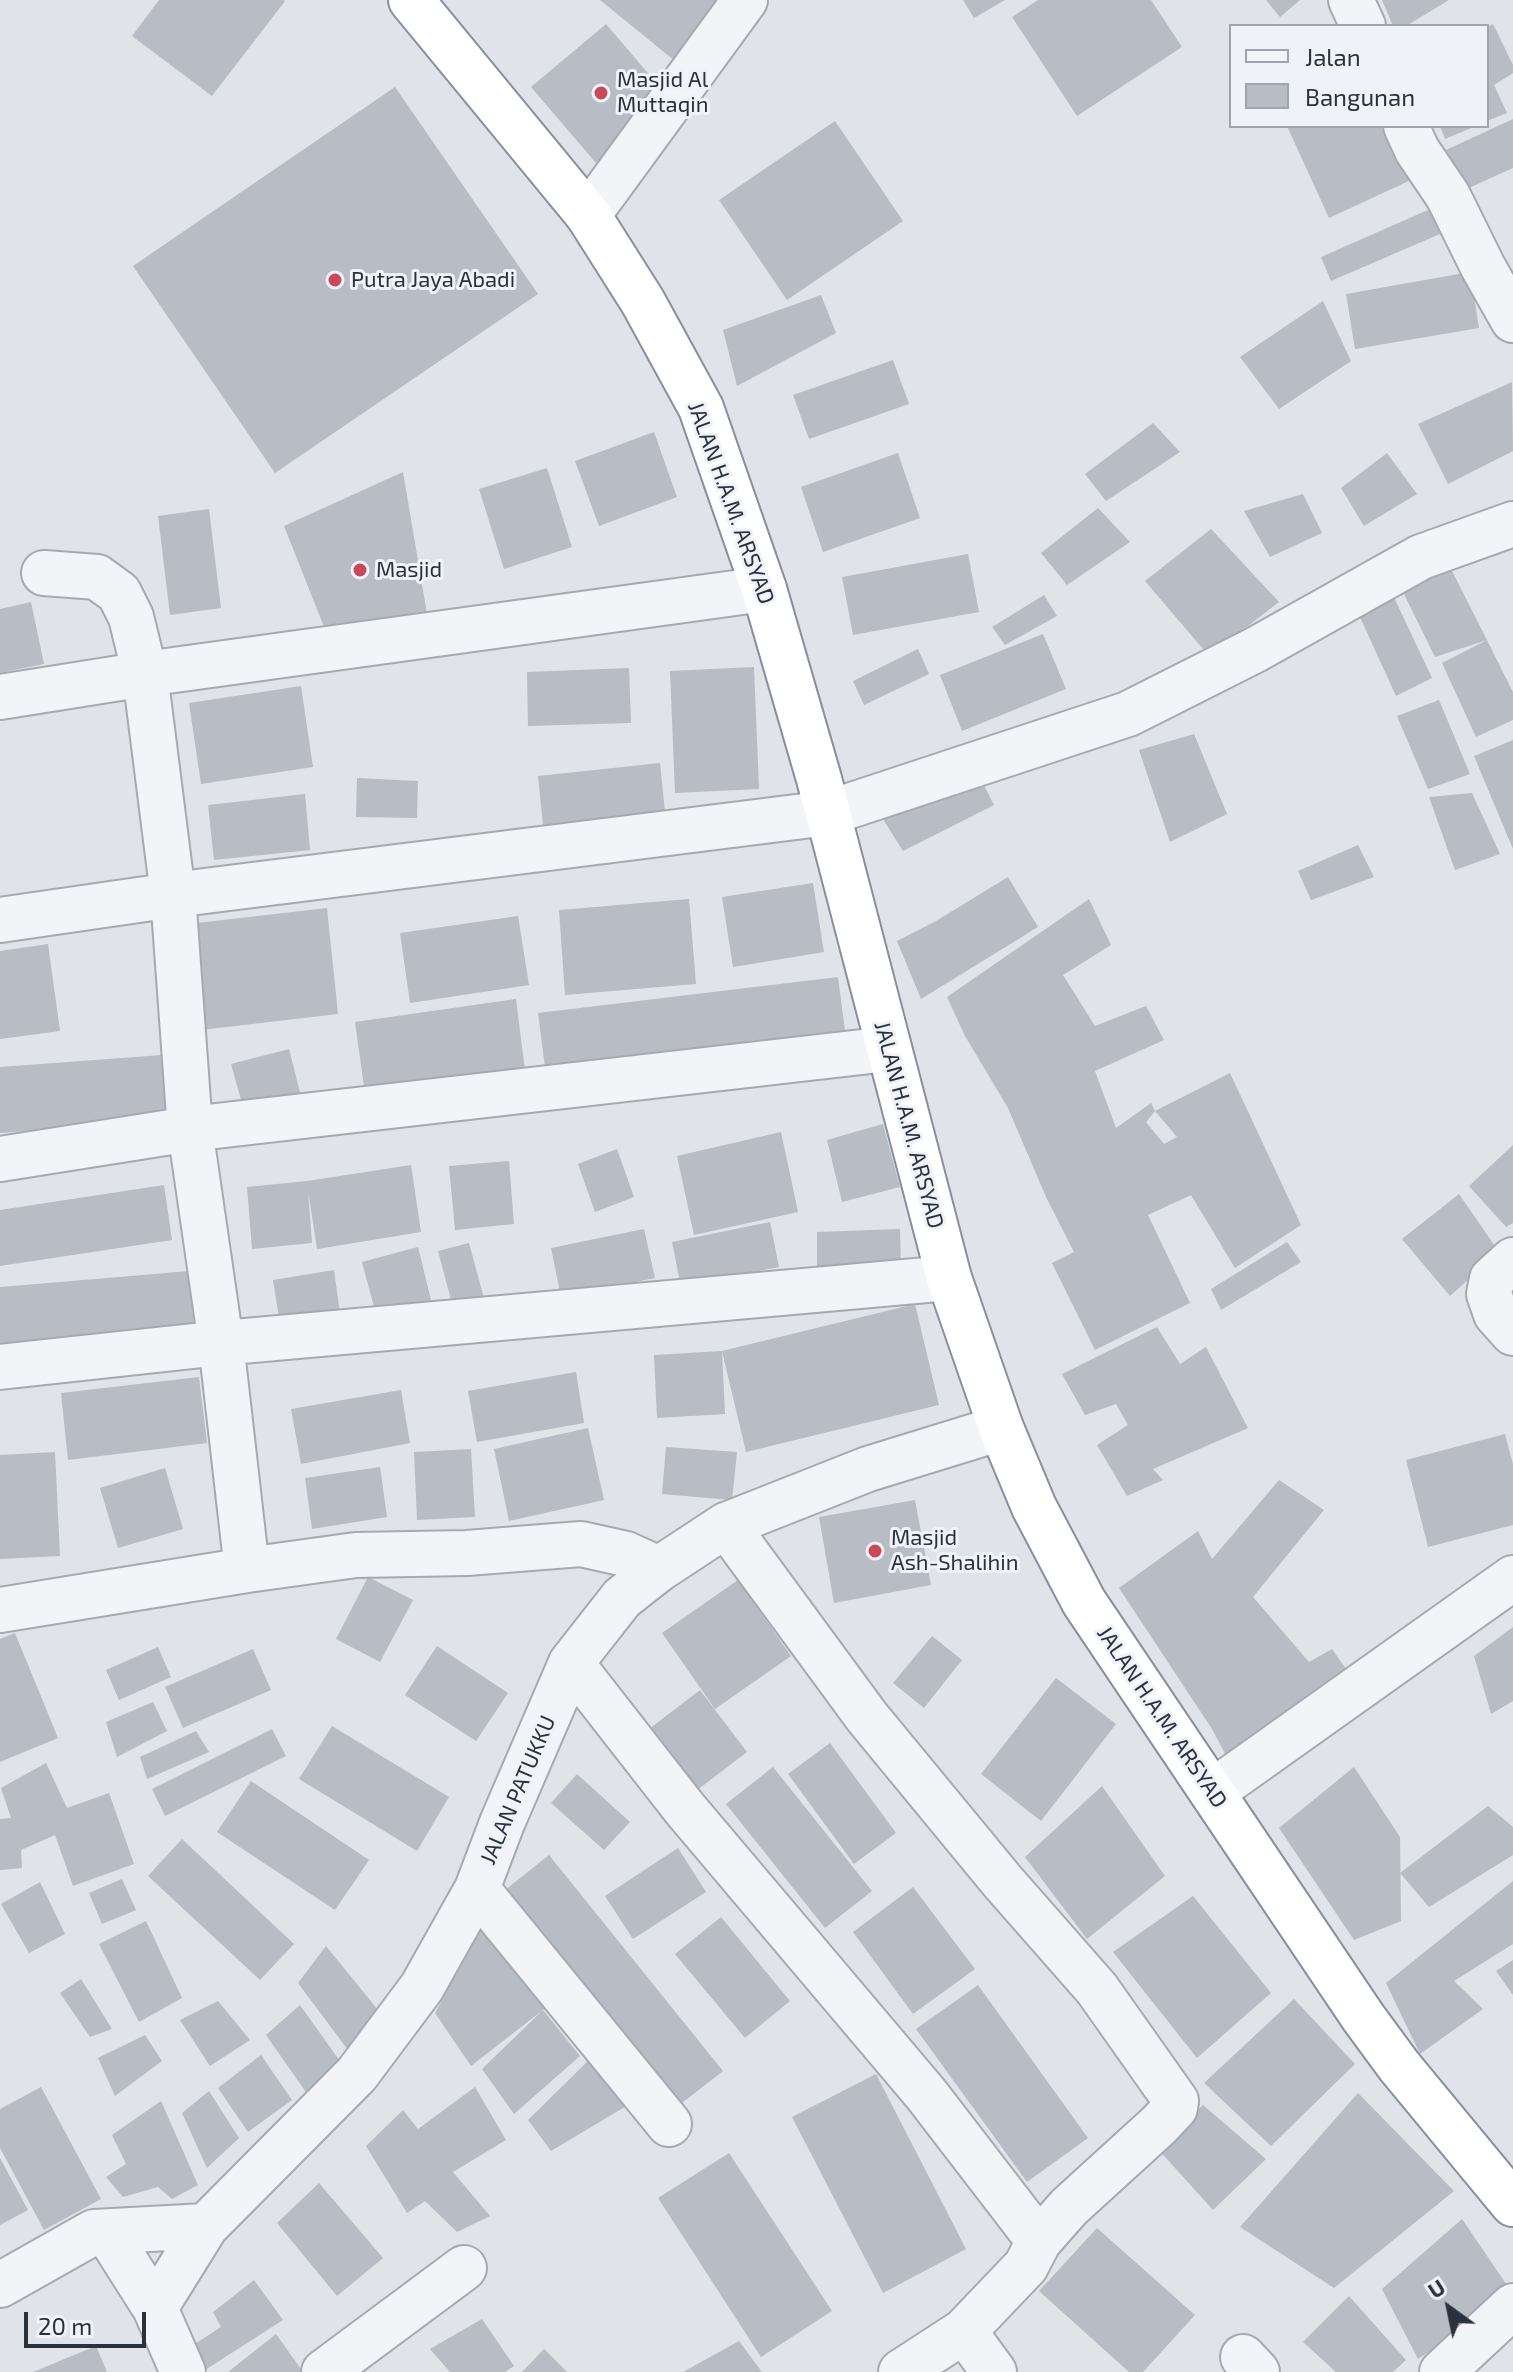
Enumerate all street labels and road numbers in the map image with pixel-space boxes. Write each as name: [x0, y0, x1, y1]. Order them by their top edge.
street label: JALAN H.A.M. ARSYAD: [682, 398, 780, 608]
street label: JALAN H.A.M. ARSYAD: [869, 1019, 949, 1231]
street label: JALAN H.A.M. ARSYAD: [1091, 1621, 1233, 1813]
street label: JALAN PATUKKU: [475, 1712, 561, 1868]

